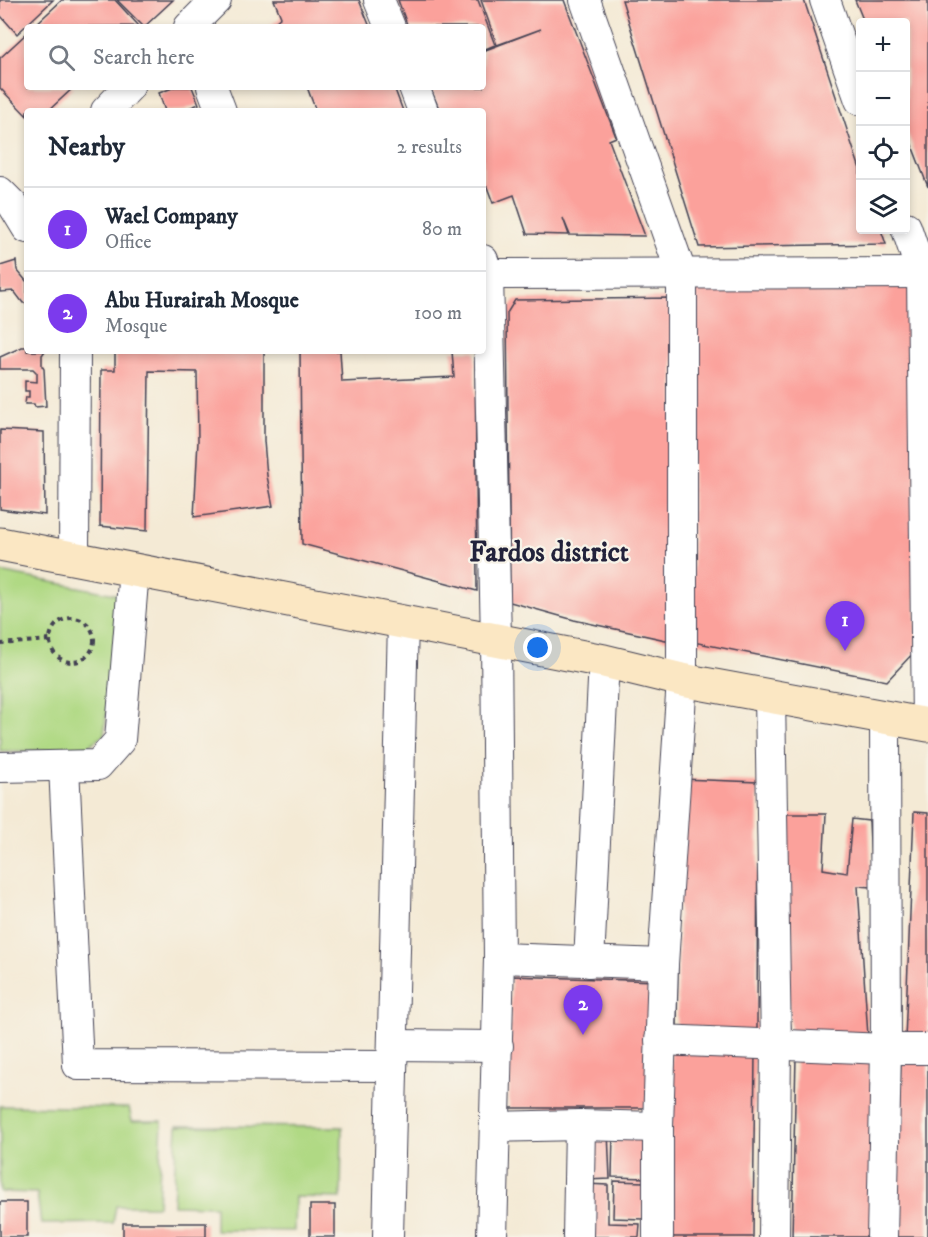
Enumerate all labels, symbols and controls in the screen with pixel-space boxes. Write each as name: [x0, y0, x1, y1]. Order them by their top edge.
map controls: [856, 18, 910, 234]
button: +: [856, 18, 910, 72]
search box: [24, 24, 486, 90]
icon: search: [45, 41, 78, 74]
text: Search here: [93, 44, 195, 71]
button: −: [856, 72, 910, 126]
button: locate: [856, 126, 910, 180]
text: Nearby: [48, 131, 125, 164]
text: 2 results: [397, 135, 462, 160]
button: layers: [856, 180, 910, 234]
text: Wael Company: [105, 203, 238, 230]
text: 1: [64, 217, 71, 242]
text: 80 m: [422, 217, 462, 242]
text: Office: [105, 230, 152, 255]
text: Abu Hurairah Mosque: [105, 287, 299, 314]
text: 2: [63, 301, 72, 326]
text: 100 m: [414, 301, 462, 326]
text: Mosque: [105, 314, 167, 339]
district label: Fardos district: [469, 535, 629, 570]
pin: 1: [826, 602, 864, 651]
your location: [523, 633, 552, 662]
pin: 2: [564, 986, 602, 1035]

